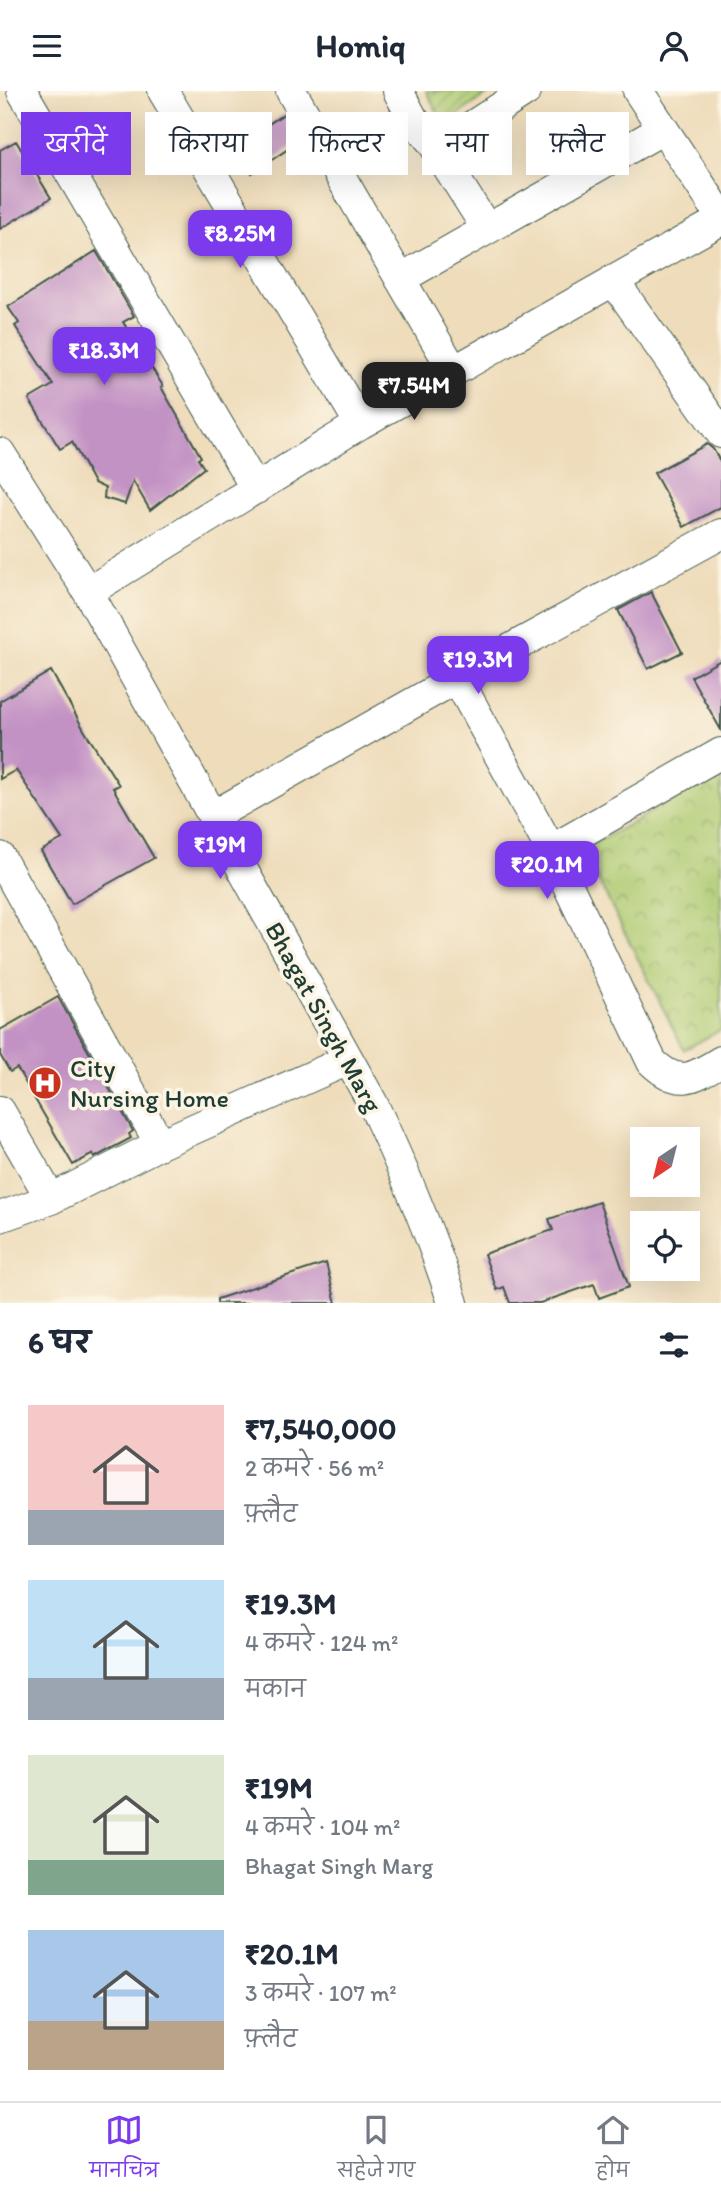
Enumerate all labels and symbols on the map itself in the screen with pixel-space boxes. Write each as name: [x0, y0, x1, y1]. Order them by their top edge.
pin: ₹8.25M: [183, 211, 297, 270]
pin: ₹18.3M: [47, 327, 161, 387]
pin: ₹7.54M: [357, 363, 471, 422]
pin: ₹19.3M: [421, 637, 535, 696]
pin: ₹19M: [179, 821, 261, 881]
pin: ₹20.1M: [490, 841, 604, 901]
street label: Bhagat Singh Marg: [258, 916, 390, 1119]
place label: City Nursing Home: [70, 1052, 229, 1114]
hospital icon: City Nursing Home: [26, 1064, 64, 1102]
north arrow: [630, 1127, 700, 1197]

